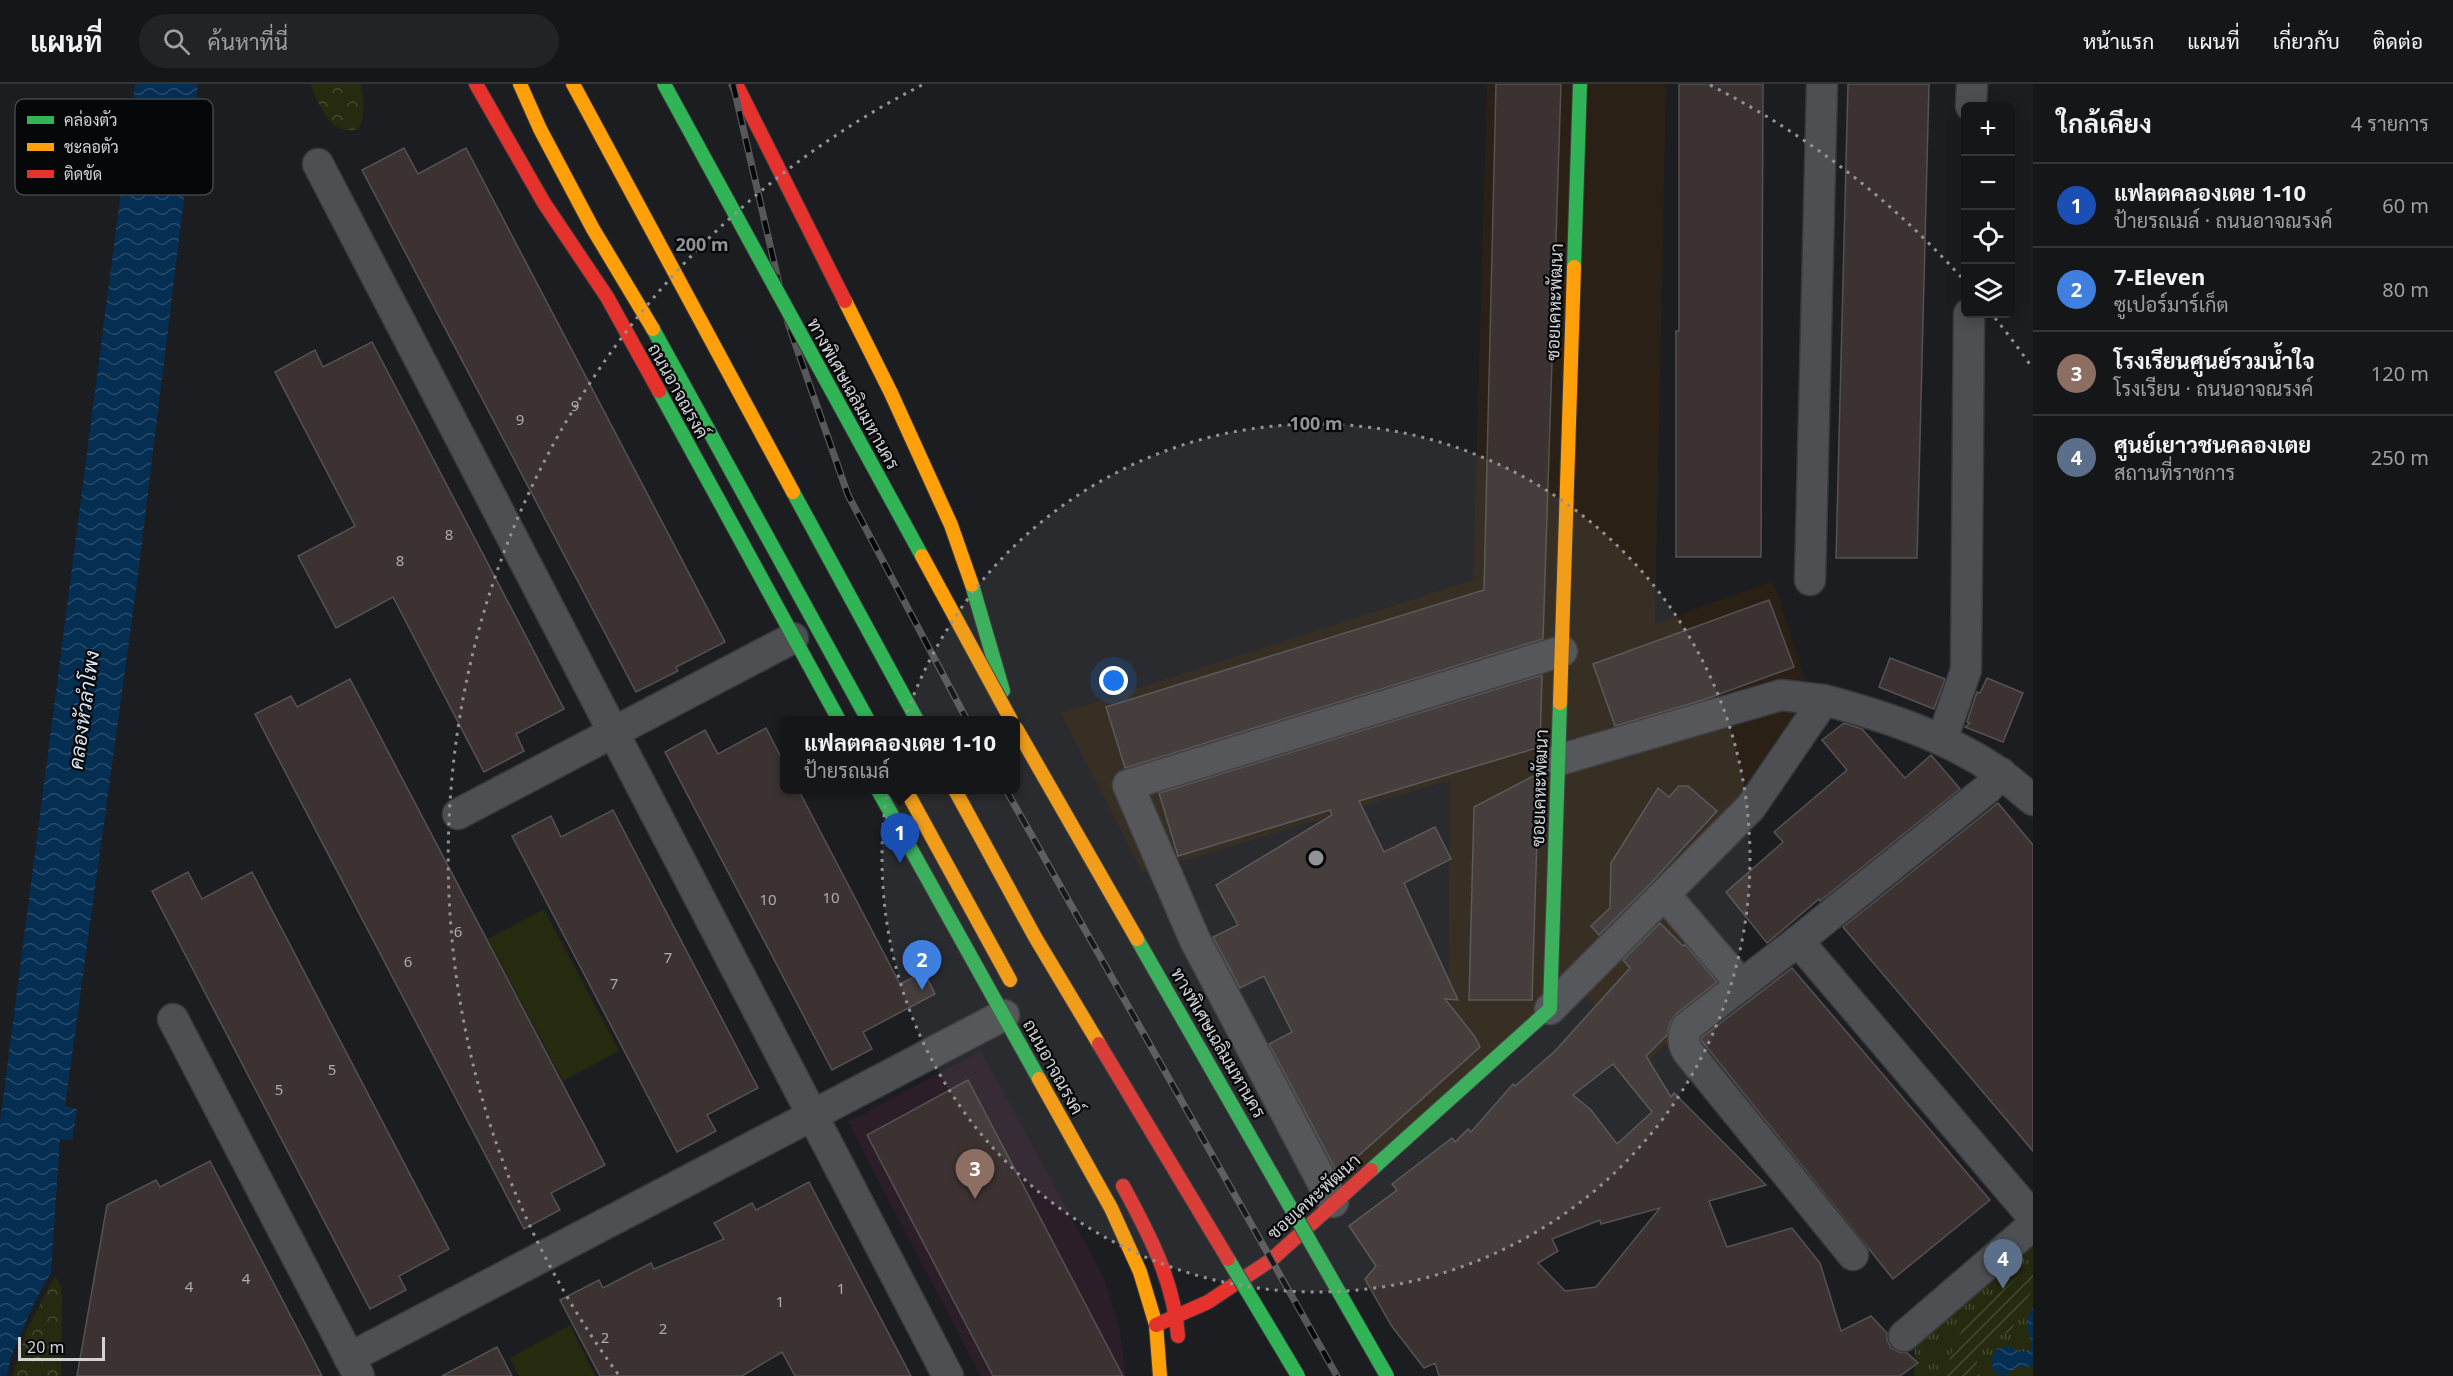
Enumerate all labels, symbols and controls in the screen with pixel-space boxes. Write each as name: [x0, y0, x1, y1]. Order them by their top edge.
search box: [139, 14, 559, 68]
text: แผนที่: [30, 22, 103, 60]
icon: search: [160, 25, 193, 58]
text: ค้นหาที่นี่: [208, 26, 288, 56]
text: หน้าแรก: [2083, 27, 2154, 55]
text: แผนที่: [2187, 27, 2240, 55]
text: เกี่ยวกับ: [2273, 27, 2340, 55]
text: ติดต่อ: [2373, 27, 2423, 55]
legend: [15, 99, 213, 195]
map controls: [1961, 102, 2015, 318]
button: +: [1961, 102, 2015, 156]
text: ใกล้เคียง: [2057, 105, 2152, 141]
text: คล่องตัว: [64, 109, 118, 131]
text: 4 รายการ: [2351, 110, 2429, 137]
text: ชะลอตัว: [64, 136, 119, 158]
button: −: [1961, 156, 2015, 210]
text: ติดขัด: [64, 163, 102, 185]
text: แฟลตคลองเตย 1-10: [2114, 177, 2306, 207]
text: 1: [2071, 192, 2082, 219]
text: 60 m: [2382, 192, 2429, 219]
text: ป้ายรถเมล์ · ถนนอาจณรงค์: [2114, 207, 2332, 234]
button: locate: [1961, 210, 2015, 264]
text: 200 m: [675, 232, 729, 256]
street label: ซอยเคหะพัฒนา: [1540, 243, 1568, 361]
text: 7-Eleven: [2114, 261, 2205, 291]
button: layers: [1961, 264, 2015, 318]
text: 2: [2071, 276, 2082, 303]
text: 80 m: [2382, 276, 2429, 303]
text: ซูเปอร์มาร์เก็ต: [2114, 291, 2229, 318]
street label: ทางพิเศษเฉลิมมหานคร: [802, 313, 906, 474]
street label: ถนนอาจณรงค์: [643, 339, 715, 442]
text: โรงเรียนศูนย์รวมน้ำใจ: [2114, 345, 2315, 375]
text: 3: [2071, 360, 2082, 387]
text: 120 m: [2371, 360, 2429, 387]
text: โรงเรียน · ถนนอาจณรงค์: [2114, 375, 2313, 402]
house number: 9: [571, 395, 579, 415]
house number: 9: [516, 409, 524, 429]
text: 100 m: [1289, 411, 1343, 435]
text: ศูนย์เยาวชนคลองเตย: [2114, 429, 2311, 459]
text: 4: [2071, 444, 2082, 471]
text: 250 m: [2371, 444, 2429, 471]
text: สถานที่ราชการ: [2114, 459, 2235, 486]
house number: 8: [445, 524, 453, 544]
house number: 8: [396, 550, 404, 570]
water label: คลองหัวลำโพง: [62, 649, 105, 771]
your location: [1099, 666, 1128, 695]
popup: [780, 716, 1020, 794]
text: แฟลตคลองเตย 1-10: [804, 727, 996, 757]
street label: ซอยเคหะพัฒนา: [1525, 729, 1553, 847]
text: ป้ายรถเมล์: [804, 757, 890, 784]
pin: 1: [880, 814, 920, 863]
centre of rings: [1306, 848, 1326, 868]
house number: 10: [822, 887, 840, 907]
house number: 10: [759, 889, 777, 909]
house number: 6: [454, 921, 462, 941]
pin: 2: [902, 940, 942, 990]
house number: 7: [664, 947, 672, 967]
house number: 6: [404, 951, 412, 971]
street label: ทางพิเศษเฉลิมมหานคร: [1166, 963, 1272, 1122]
house number: 7: [610, 973, 618, 993]
street label: ถนนอาจณรงค์: [1018, 1015, 1090, 1118]
house number: 5: [328, 1059, 336, 1079]
house number: 5: [275, 1079, 283, 1099]
street label: ซอยเคหะพัฒนา: [1262, 1148, 1365, 1245]
pin: 3: [956, 1150, 994, 1199]
pin: 4: [1984, 1240, 2022, 1289]
house number: 4: [242, 1268, 251, 1288]
house number: 4: [185, 1276, 194, 1296]
house number: 1: [837, 1278, 845, 1298]
house number: 1: [776, 1291, 784, 1311]
house number: 2: [659, 1318, 667, 1338]
house number: 2: [601, 1327, 609, 1347]
scale bar: [18, 1334, 105, 1362]
text: 20 m: [27, 1336, 64, 1358]

